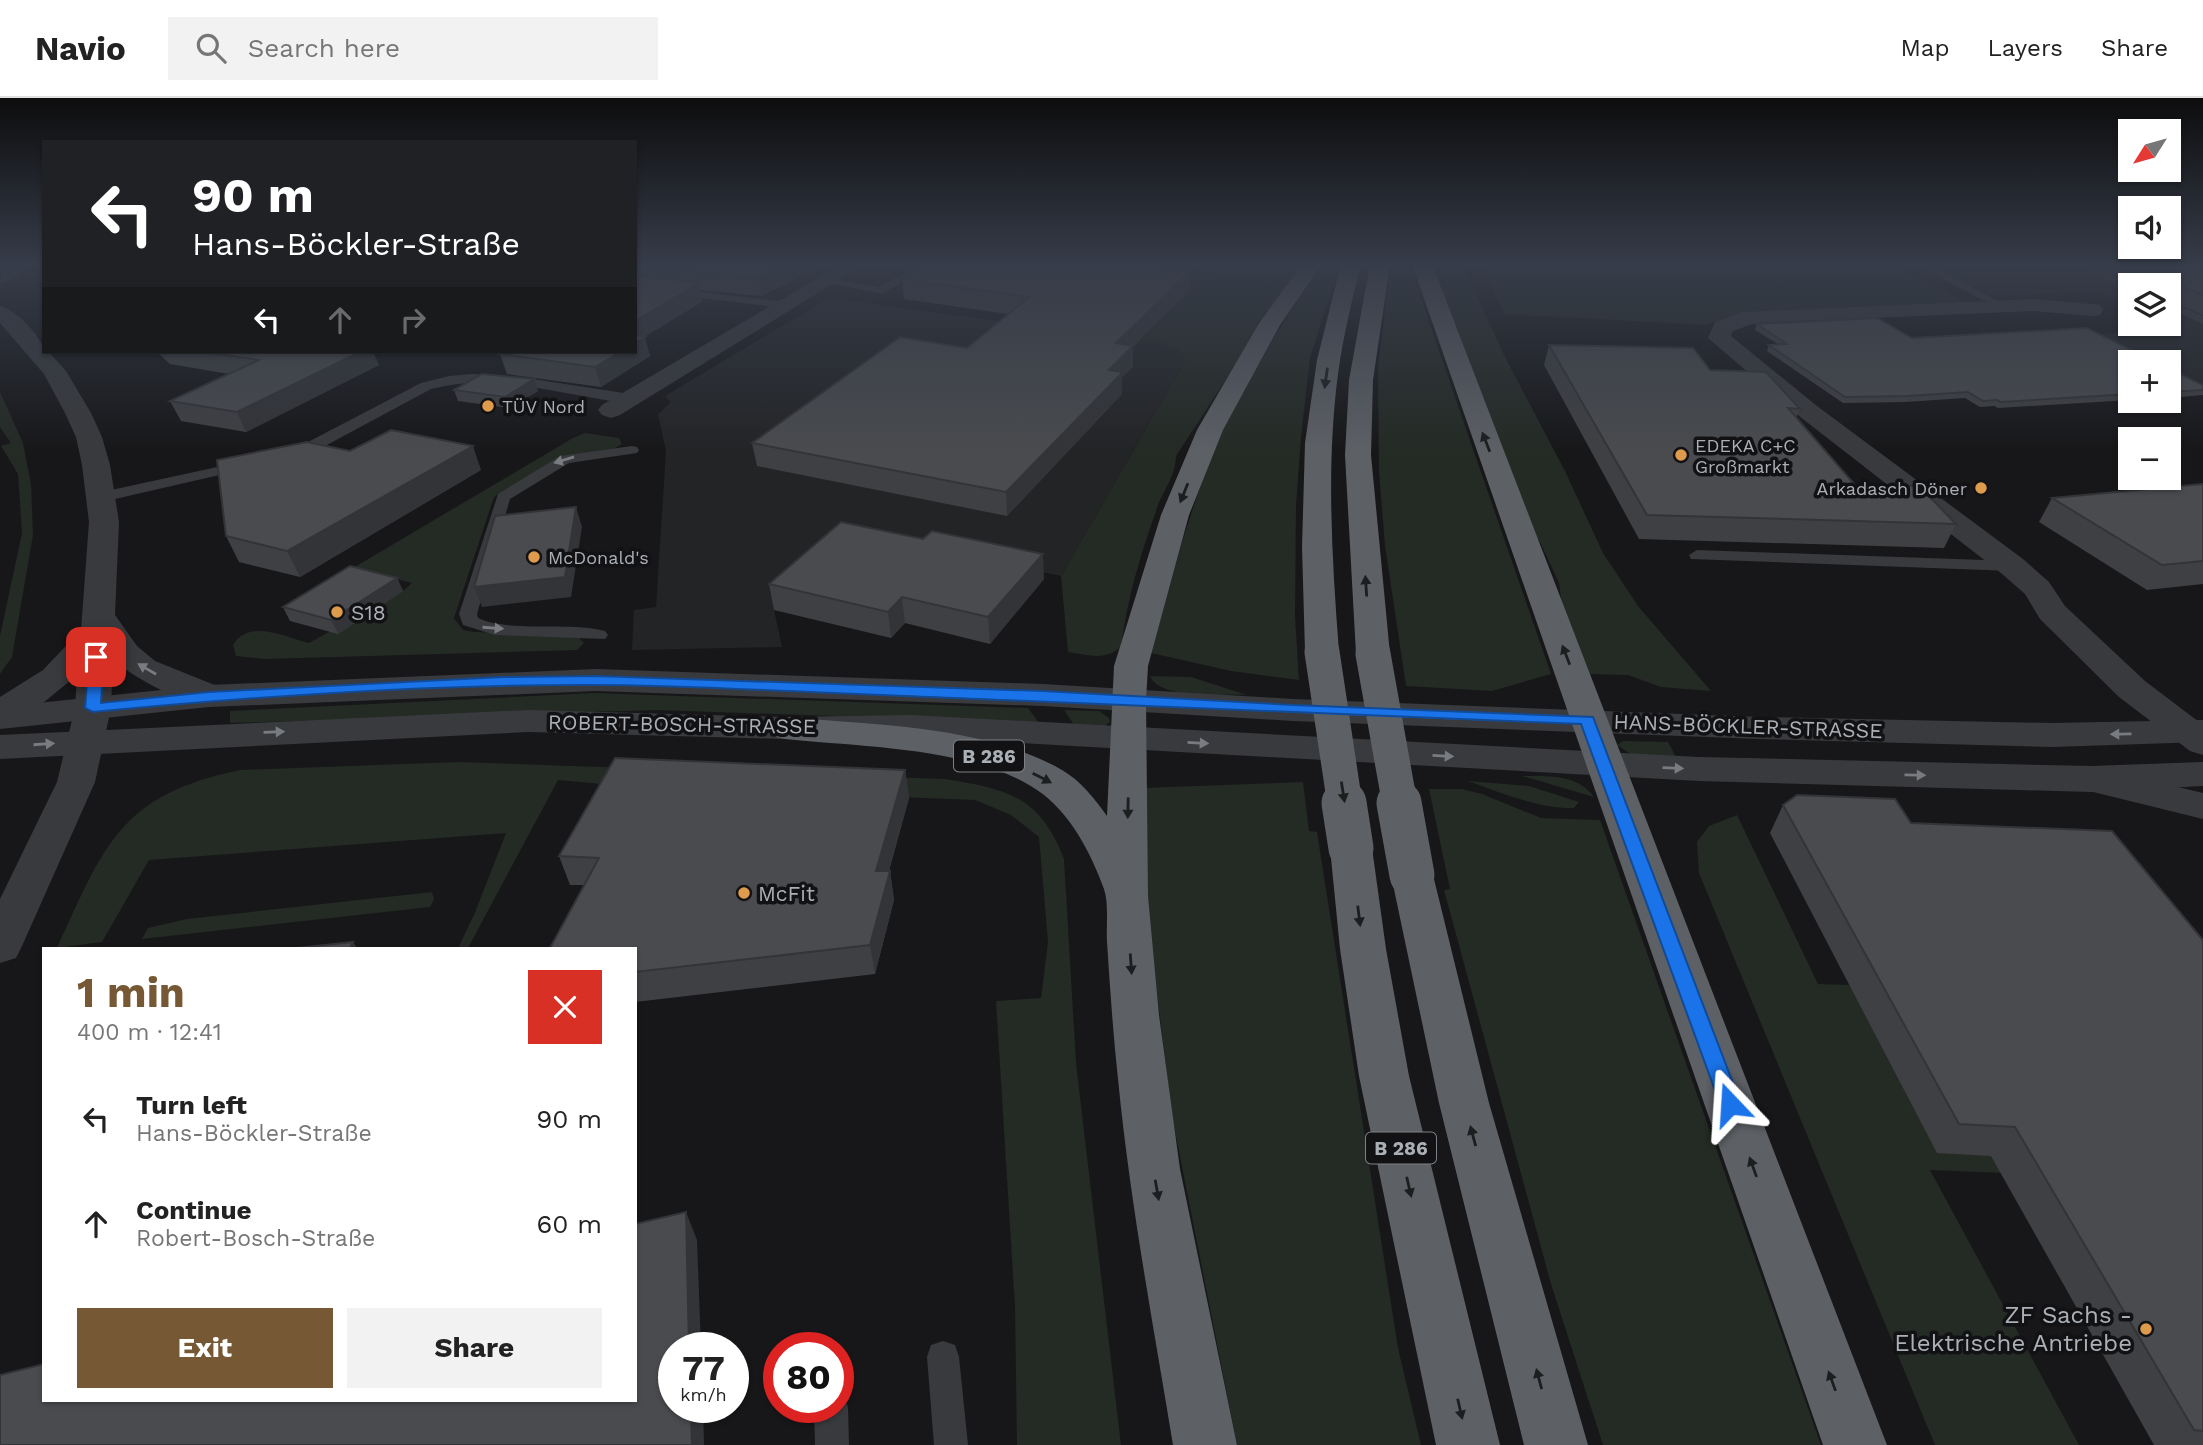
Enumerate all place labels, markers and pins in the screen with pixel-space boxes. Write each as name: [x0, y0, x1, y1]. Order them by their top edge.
place label: TÜV Nord: [502, 396, 585, 417]
marker: TÜV Nord: [480, 398, 496, 414]
place label: EDEKA C+C Großmarkt: [1695, 435, 1796, 477]
marker: EDEKA C+C Großmarkt: [1673, 447, 1689, 463]
place label: Arkadasch Döner: [1817, 478, 1967, 499]
marker: Arkadasch Döner: [1973, 480, 1989, 496]
place label: McDonald's: [548, 547, 649, 568]
marker: McDonald's: [526, 549, 542, 565]
place label: S18: [351, 600, 386, 625]
marker: S18: [329, 604, 345, 620]
pin: [66, 627, 126, 687]
place label: McFit: [758, 881, 815, 906]
marker: McFit: [736, 885, 752, 901]
place label: ZF Sachs - Elektrische Antriebe: [1894, 1301, 2132, 1357]
marker: ZF Sachs - Elektrische Antriebe: [2138, 1321, 2154, 1337]

